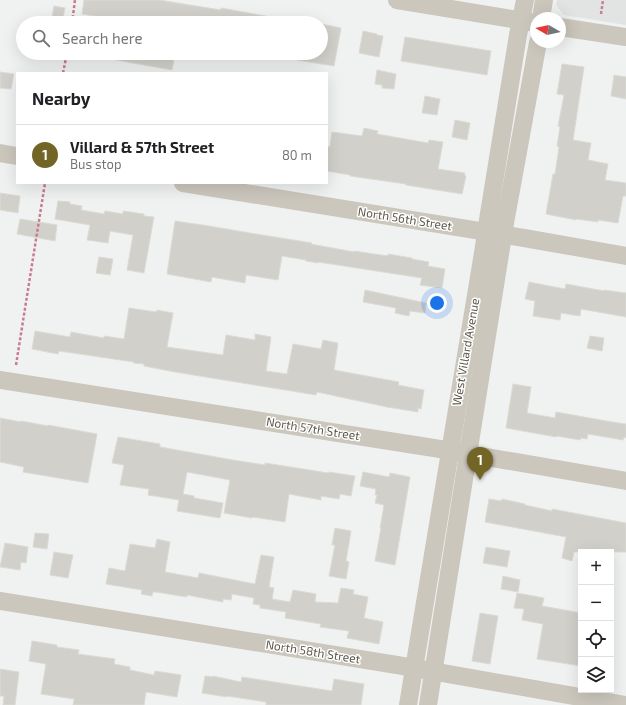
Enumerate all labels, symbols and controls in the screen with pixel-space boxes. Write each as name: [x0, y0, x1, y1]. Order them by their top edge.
north arrow: [530, 12, 566, 48]
search box: [16, 16, 328, 60]
icon: search: [30, 27, 52, 49]
text: Search here: [62, 29, 143, 47]
text: Nearby: [32, 88, 90, 108]
text: Villard & 57th Street: [70, 138, 214, 156]
text: 1: [42, 147, 48, 163]
text: 80 m: [282, 147, 312, 163]
text: Bus stop: [70, 156, 121, 172]
street label: North 56th Street: [357, 204, 454, 232]
your location: [427, 293, 447, 313]
street label: West Villard Avenue: [449, 297, 481, 407]
street label: North 57th Street: [265, 414, 361, 442]
pin: 1: [467, 447, 493, 480]
map controls: [578, 549, 614, 693]
button: +: [578, 549, 614, 585]
button: −: [578, 585, 614, 621]
button: locate: [578, 621, 614, 657]
street label: North 58th Street: [265, 637, 362, 665]
button: layers: [578, 657, 614, 693]

